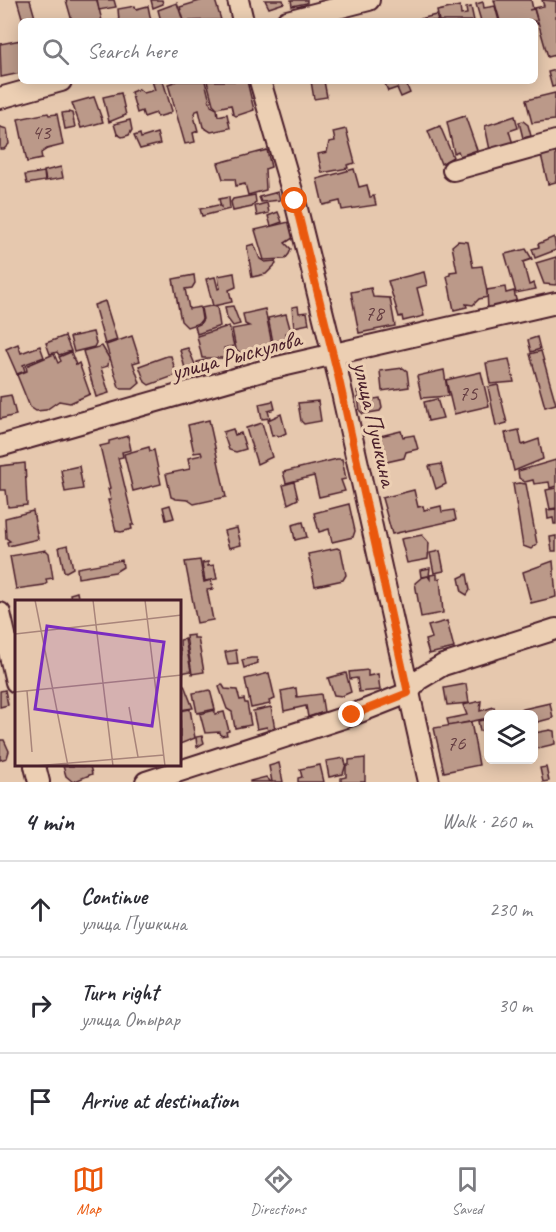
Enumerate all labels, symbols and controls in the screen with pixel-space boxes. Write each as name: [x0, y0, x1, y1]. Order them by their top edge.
search box: [18, 18, 538, 84]
icon: search: [39, 35, 72, 68]
text: Search here: [87, 37, 177, 65]
house number: 43: [32, 119, 52, 145]
route start: [281, 187, 307, 213]
house number: 78: [365, 300, 386, 326]
street label: улица Рыскулова: [166, 323, 306, 387]
street label: улица Пушкина: [346, 357, 404, 491]
house number: 75: [459, 380, 479, 406]
inset map: [15, 600, 182, 767]
route end: [338, 701, 364, 727]
map controls: [484, 710, 538, 764]
button: layers: [484, 710, 538, 764]
house number: 76: [447, 730, 466, 756]
text: 4 min: [24, 805, 74, 838]
text: Walk · 260 m: [442, 809, 532, 834]
text: Continue: [81, 883, 147, 911]
icon: ahead: [24, 893, 57, 926]
text: 230 m: [489, 897, 532, 922]
text: улица Пушкина: [81, 911, 187, 936]
text: Turn right: [81, 979, 158, 1007]
icon: right: [24, 989, 57, 1022]
text: 30 m: [498, 993, 532, 1018]
text: улица Отырар: [81, 1007, 180, 1032]
icon: arrive: [24, 1085, 57, 1118]
text: Arrive at destination: [81, 1087, 238, 1115]
tab: Map: [72, 1163, 105, 1219]
tab: Directions: [250, 1163, 306, 1219]
tab: Saved: [451, 1163, 484, 1219]

